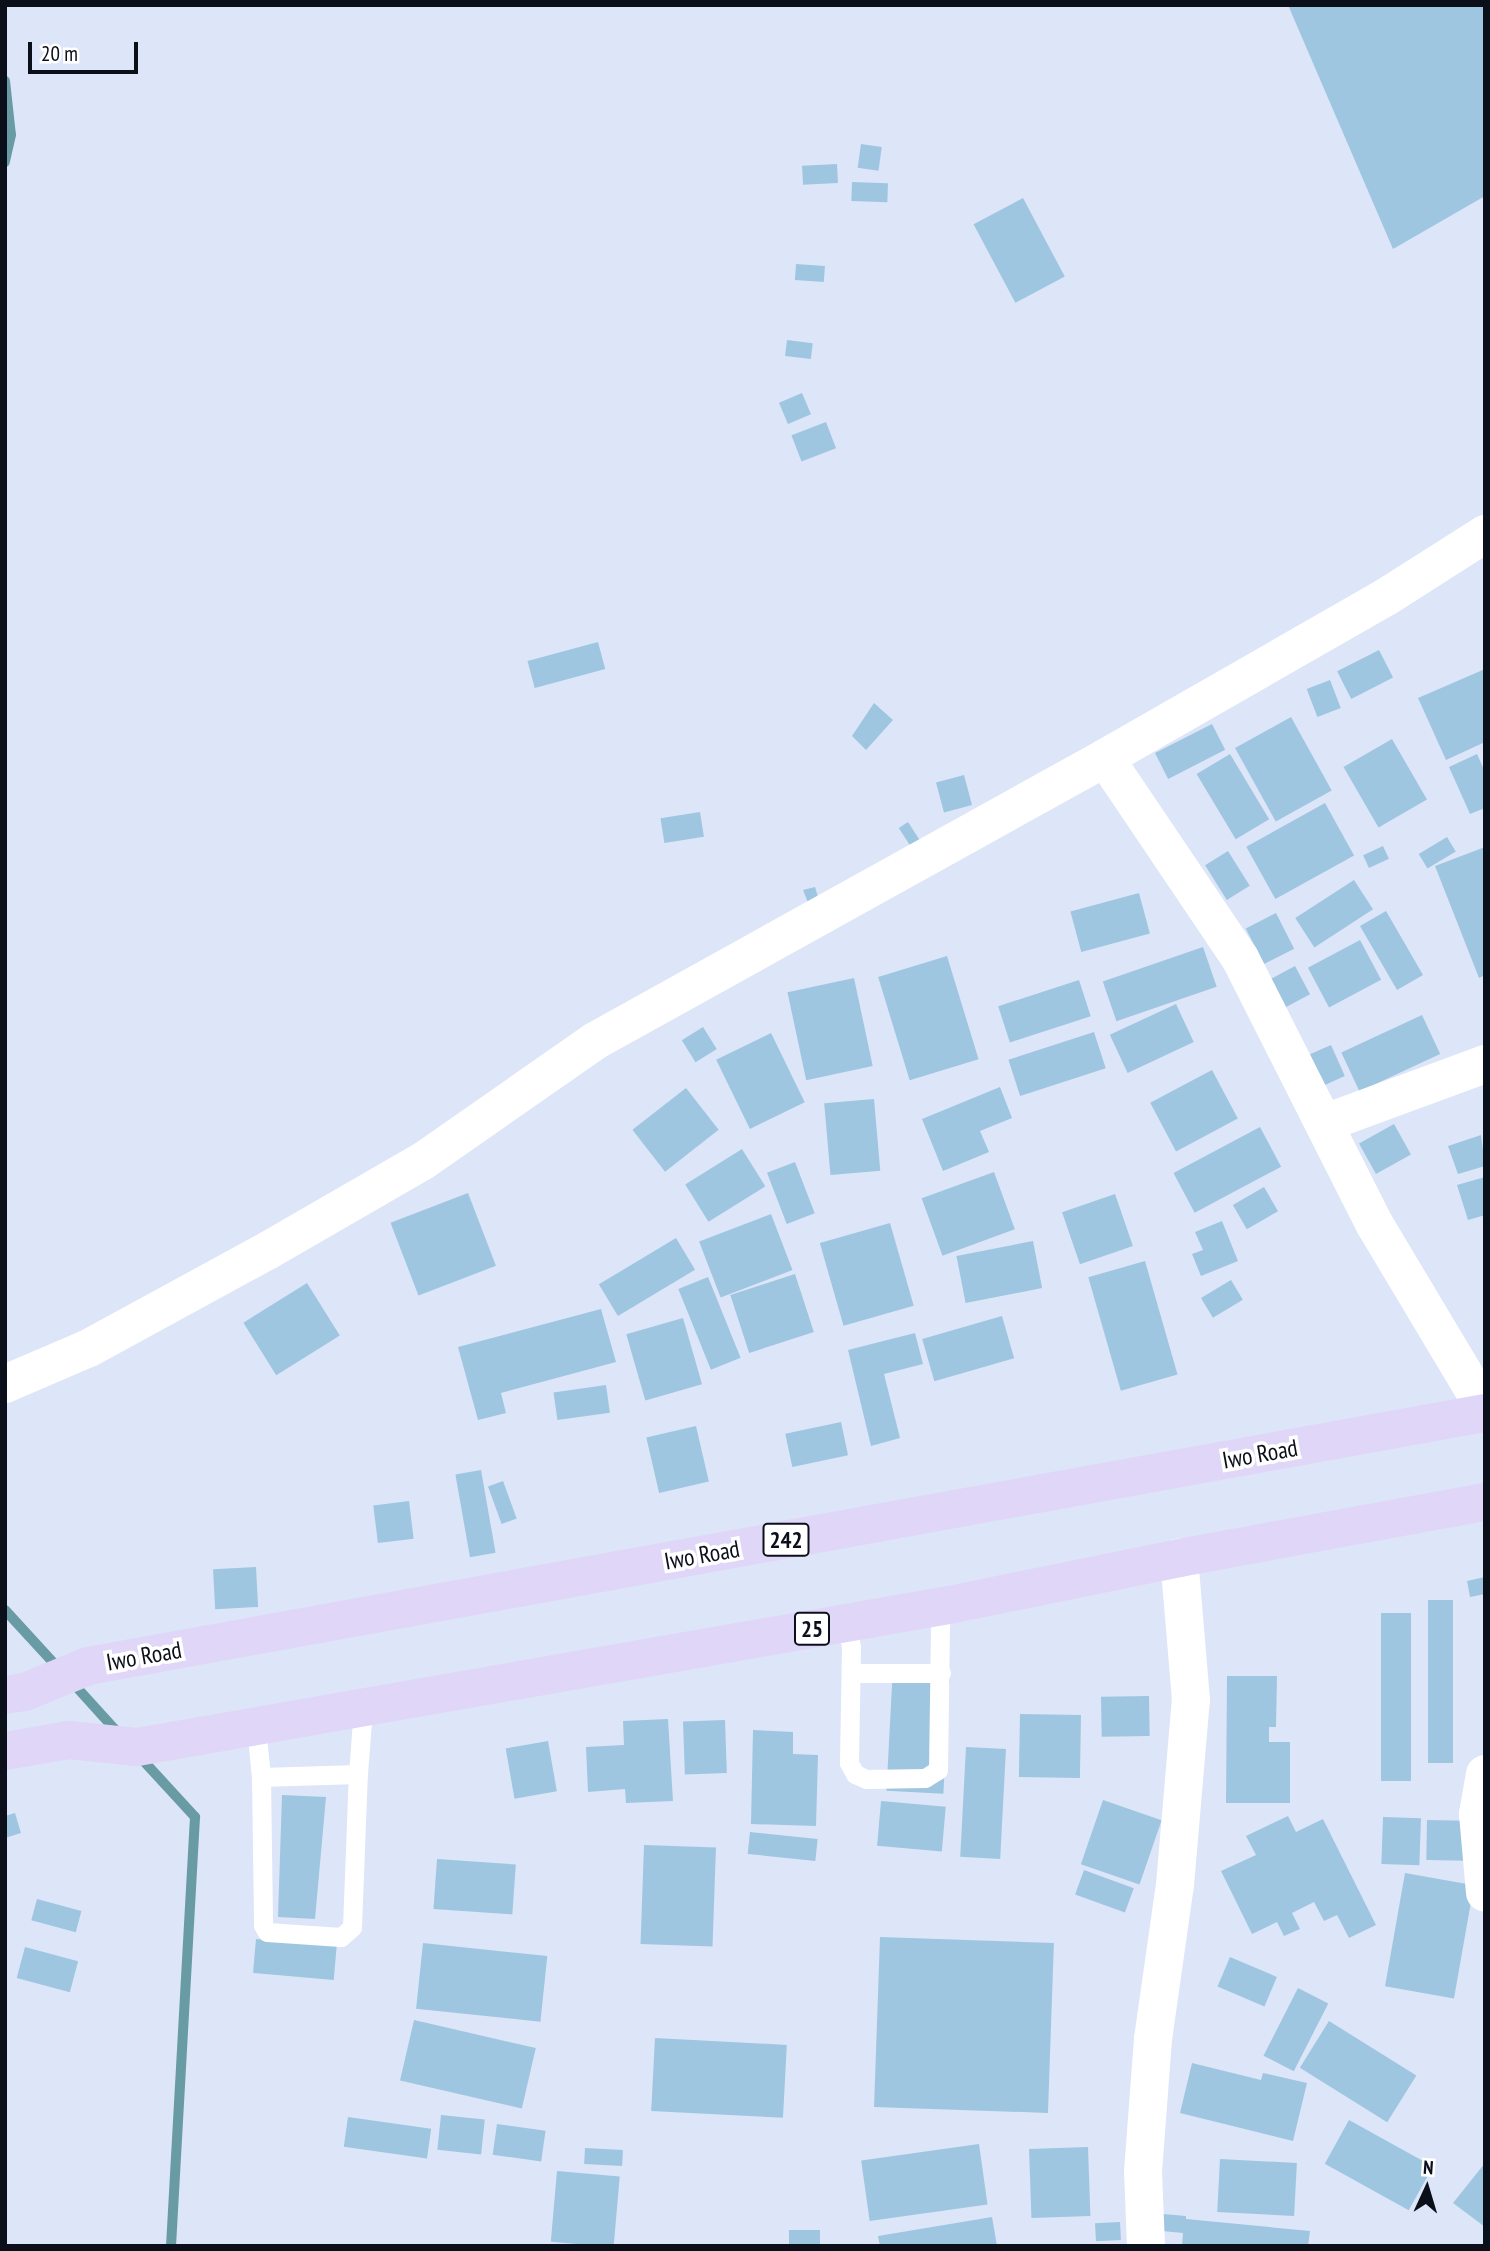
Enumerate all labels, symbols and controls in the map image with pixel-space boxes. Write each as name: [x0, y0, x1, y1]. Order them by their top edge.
scale bar: [32, 28, 142, 72]
text: 20 m: [41, 40, 78, 67]
street label: Iwo Road: [1220, 1433, 1300, 1475]
road number: 242: [762, 1520, 810, 1560]
street label: Iwo Road: [662, 1534, 742, 1576]
road number: 25: [793, 1610, 831, 1648]
street label: Iwo Road: [104, 1635, 184, 1677]
north arrow: [1392, 2153, 1462, 2223]
text: N: [1422, 2155, 1434, 2179]

